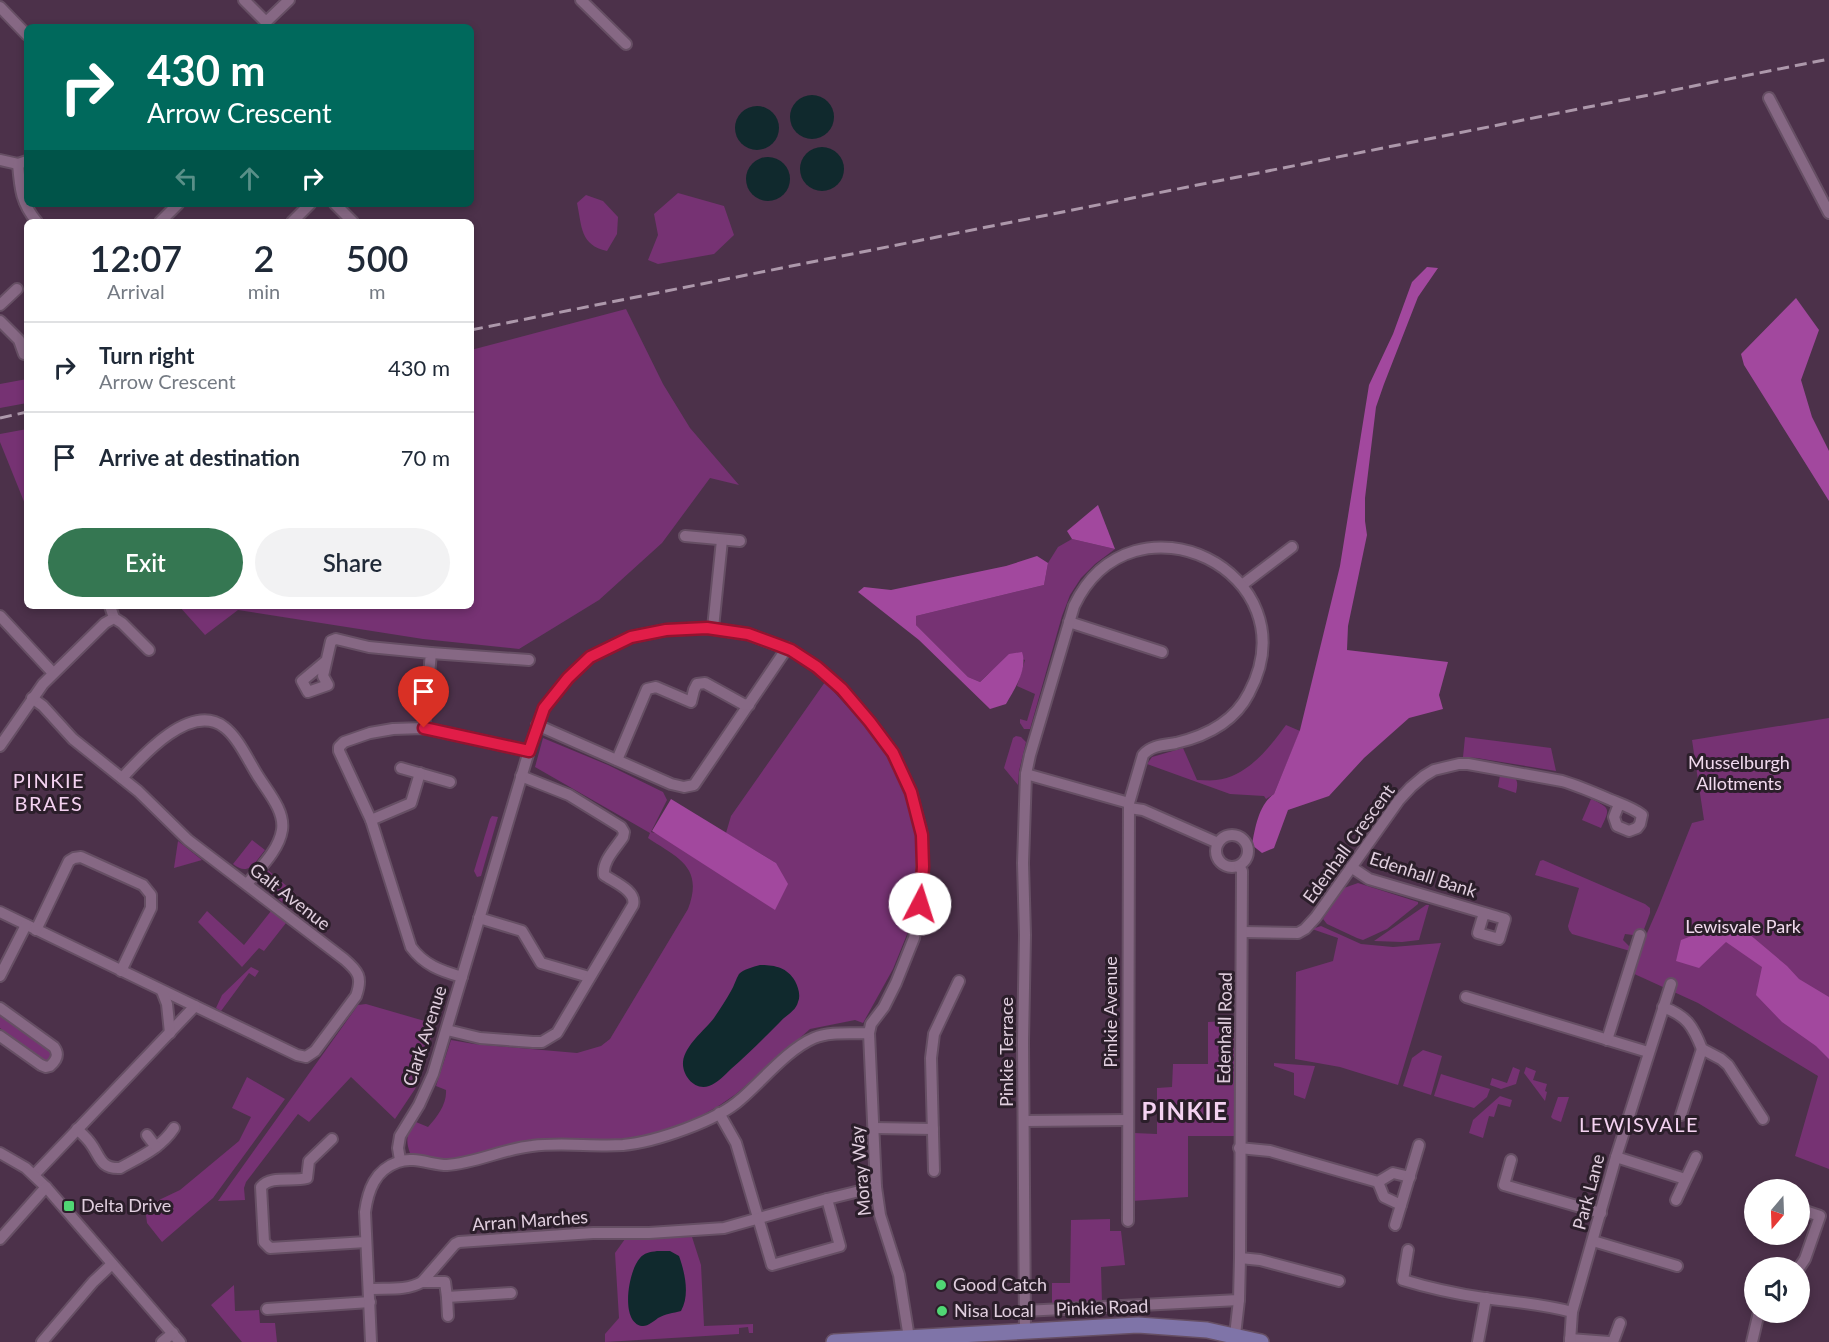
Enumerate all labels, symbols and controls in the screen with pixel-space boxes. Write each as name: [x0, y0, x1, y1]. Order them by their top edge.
text: 430 m: [147, 45, 265, 95]
icon: right: [48, 48, 126, 126]
text: Arrow Crescent: [147, 96, 332, 129]
icon: left: [170, 162, 203, 195]
icon: ahead: [233, 162, 266, 195]
icon: right: [296, 162, 329, 195]
text: 12:07: [90, 236, 182, 280]
text: 2: [254, 236, 274, 280]
text: 500: [346, 236, 408, 280]
text: Arrival: [107, 279, 165, 303]
text: min: [248, 279, 280, 303]
text: m: [369, 279, 385, 303]
text: Turn right: [99, 342, 194, 369]
icon: right: [48, 351, 81, 384]
text: 430 m: [388, 354, 450, 381]
text: Arrow Crescent: [99, 369, 236, 393]
icon: arrive: [48, 441, 81, 474]
text: Arrive at destination: [99, 444, 300, 471]
text: 70 m: [401, 444, 450, 471]
button: Exit: [48, 528, 243, 597]
button: Share: [255, 528, 450, 597]
pin: [398, 666, 449, 728]
icon: arrive: [407, 675, 440, 708]
park label: Musselburgh Allotments: [1688, 751, 1790, 794]
district label: PINKIE BRAES: [13, 768, 85, 815]
street label: Edenhall Crescent: [1298, 779, 1399, 907]
street label: Edenhall Bank: [1367, 846, 1480, 902]
street label: Galt Avenue: [246, 858, 335, 935]
position arrow: [888, 872, 952, 936]
park label: Lewisvale Park: [1685, 915, 1802, 937]
street label: Pinkie Avenue: [1099, 956, 1121, 1068]
street label: Edenhall Road: [1212, 972, 1236, 1084]
street label: Clark Avenue: [397, 983, 451, 1089]
street label: Pinkie Terrace: [995, 997, 1017, 1107]
district label: PINKIE: [1142, 1096, 1228, 1125]
district label: LEWISVALE: [1579, 1112, 1699, 1136]
street label: Moray Way: [845, 1124, 875, 1217]
street label: Park Lane: [1567, 1151, 1609, 1232]
north arrow: [1744, 1179, 1810, 1245]
map controls: [1744, 1179, 1810, 1323]
place label: Delta Drive: [81, 1194, 171, 1216]
marker: Delta Drive: [62, 1199, 76, 1213]
street label: Arran Marches: [471, 1205, 589, 1235]
button: sound: [1744, 1257, 1810, 1323]
place label: Good Catch: [953, 1273, 1047, 1295]
marker: Good Catch: [934, 1278, 948, 1292]
street label: Pinkie Road: [1055, 1294, 1149, 1320]
place label: Nisa Local: [954, 1299, 1034, 1321]
marker: Nisa Local: [935, 1304, 949, 1318]

